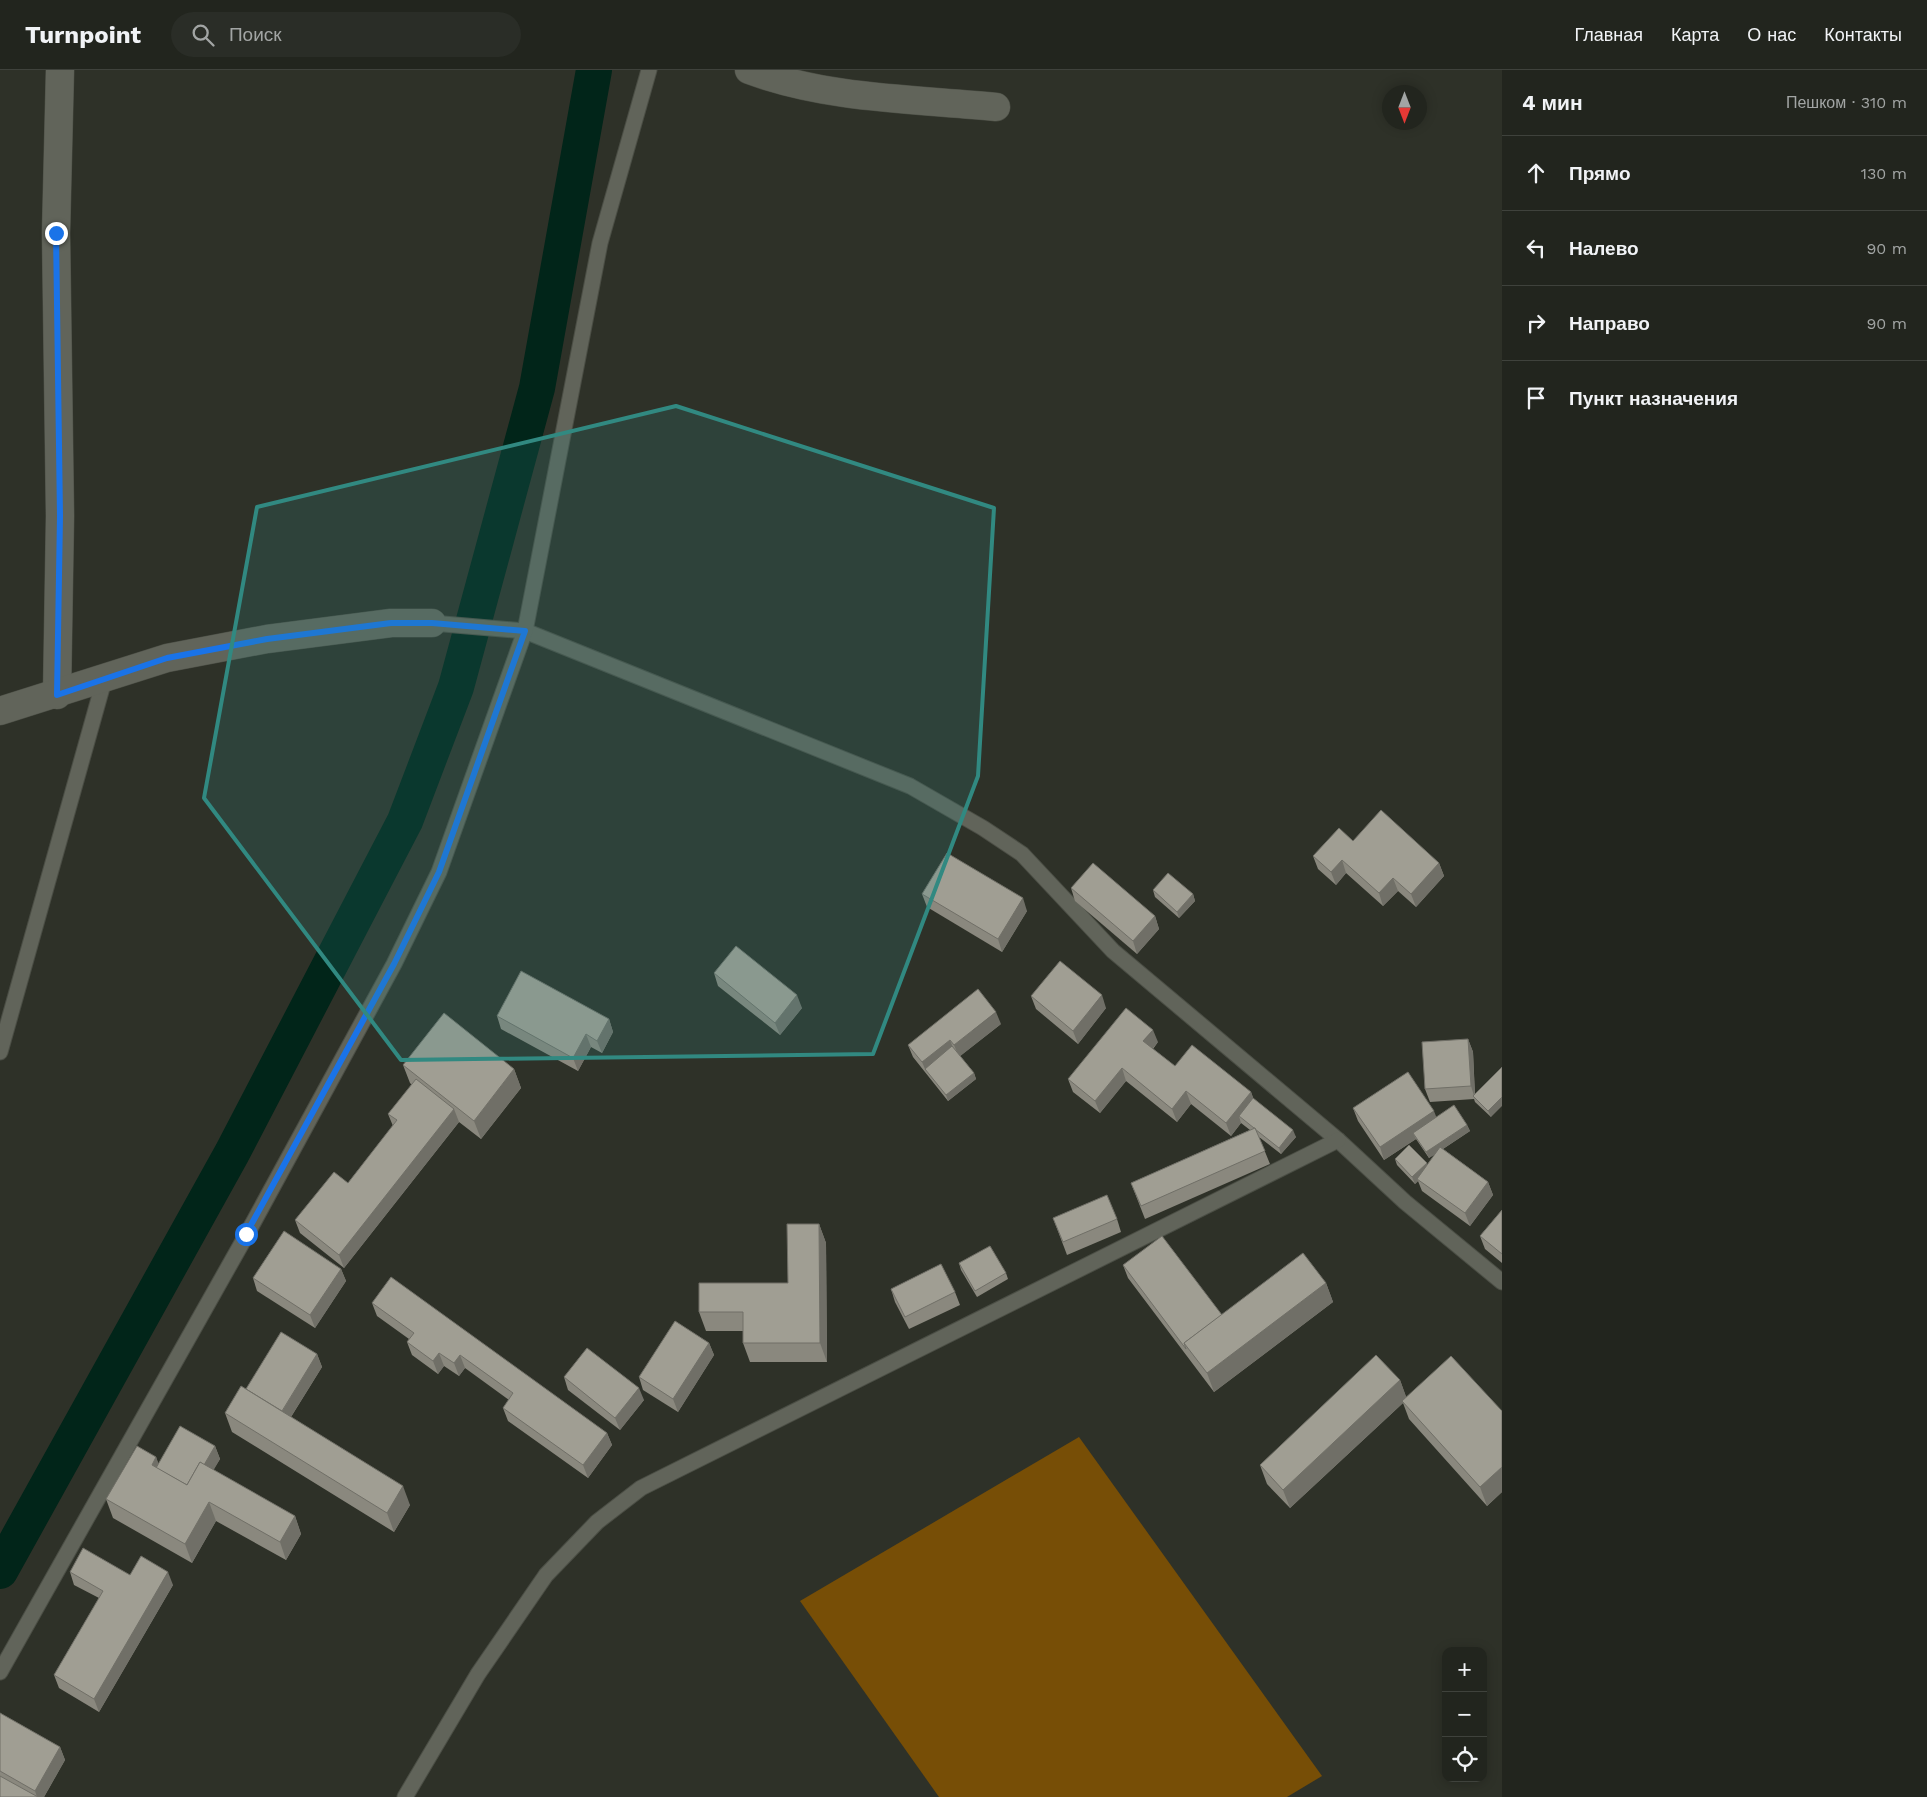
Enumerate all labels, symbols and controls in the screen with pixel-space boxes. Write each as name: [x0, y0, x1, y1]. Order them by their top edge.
search box: [171, 12, 521, 57]
text: Turnpoint: [25, 21, 141, 49]
icon: search: [189, 21, 217, 49]
text: Поиск: [229, 23, 282, 46]
text: Главная: [1574, 24, 1643, 45]
text: Карта: [1671, 24, 1719, 45]
text: О нас: [1747, 24, 1796, 45]
text: Контакты: [1824, 24, 1902, 45]
north arrow: [1382, 85, 1427, 130]
text: 4 мин: [1522, 90, 1583, 115]
text: Пешком · 310 m: [1786, 93, 1907, 112]
icon: ahead: [1522, 159, 1550, 187]
text: Прямо: [1569, 162, 1631, 185]
text: 130 m: [1861, 164, 1907, 183]
route end: [45, 222, 68, 245]
icon: left: [1522, 234, 1550, 262]
text: Налево: [1569, 237, 1639, 260]
text: 90 m: [1866, 239, 1907, 258]
icon: right: [1522, 309, 1550, 337]
text: Направо: [1569, 312, 1650, 335]
text: 90 m: [1866, 314, 1907, 333]
icon: arrive: [1522, 384, 1550, 412]
text: Пункт назначения: [1569, 387, 1738, 410]
route start: [235, 1223, 258, 1246]
map controls: [1442, 1647, 1487, 1782]
button: +: [1442, 1647, 1487, 1692]
button: −: [1442, 1692, 1487, 1737]
button: locate: [1442, 1737, 1487, 1782]

